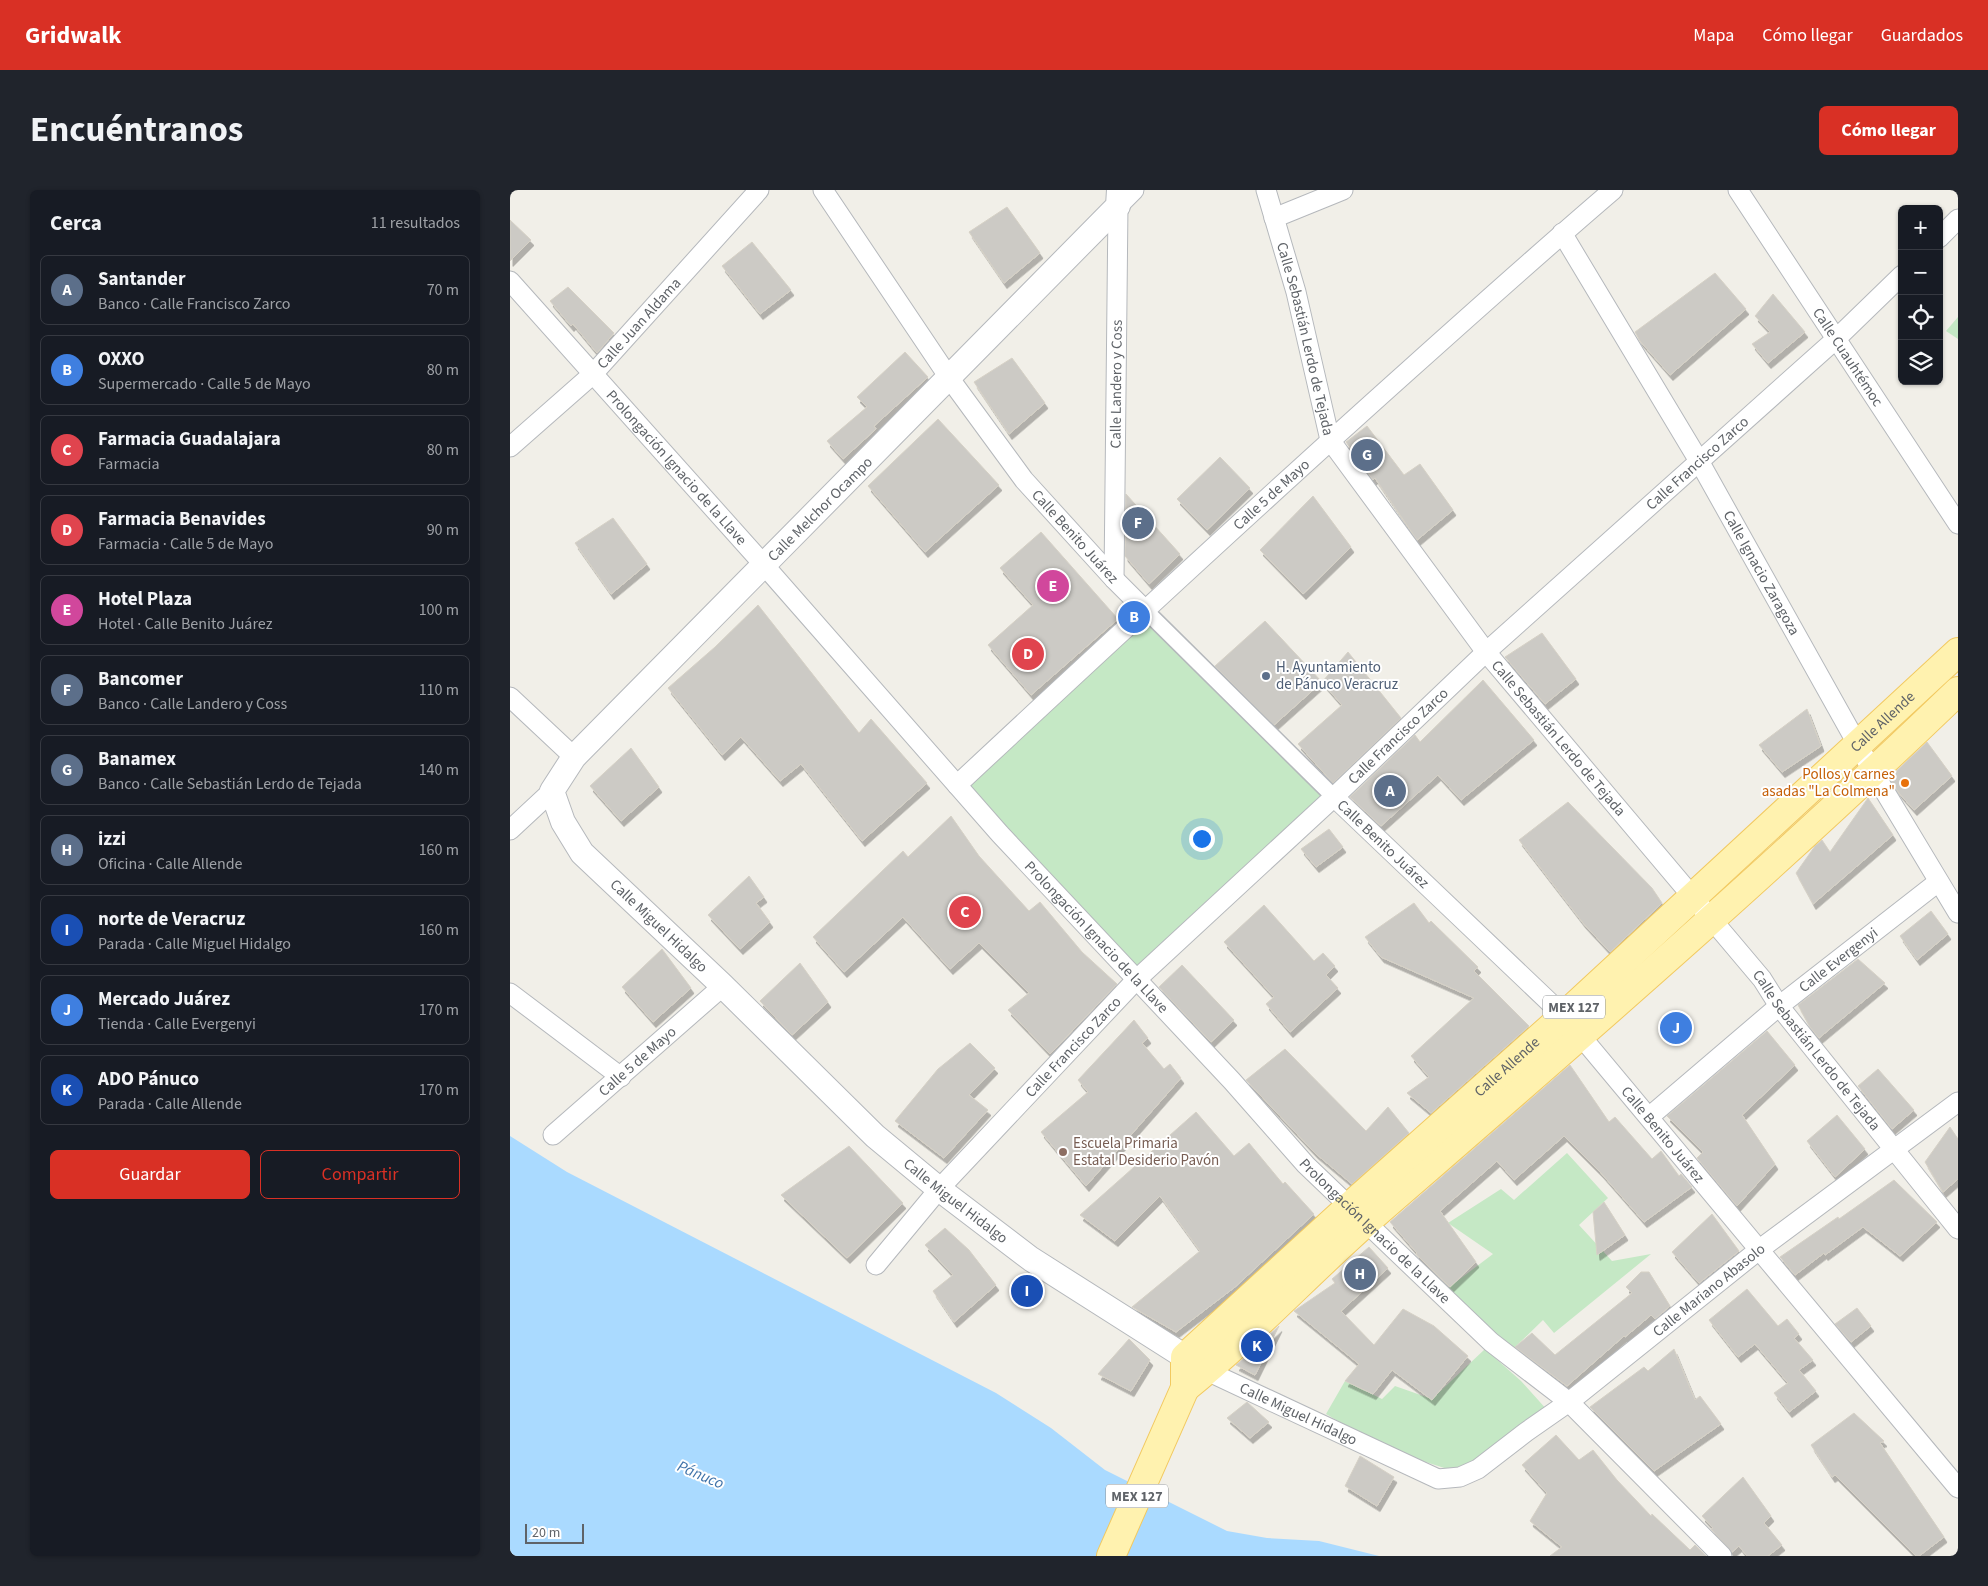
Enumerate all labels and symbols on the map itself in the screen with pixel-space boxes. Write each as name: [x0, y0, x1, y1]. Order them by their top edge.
street label: Calle Sebastián Lerdo de Tejada: [1271, 240, 1339, 438]
street label: Calle Juan Aldama: [592, 273, 686, 374]
street label: Calle Cuauhtémoc: [1807, 304, 1888, 411]
street label: Calle Landero y Coss: [1105, 320, 1128, 448]
street label: Prolongación Ignacio de la Llave: [601, 385, 751, 550]
street label: Calle Francisco Zarco: [1641, 412, 1754, 515]
pin: G: [1351, 436, 1383, 474]
street label: Calle Melchor Ocampo: [763, 452, 878, 567]
street label: Calle 5 de Mayo: [1229, 454, 1315, 535]
street label: Calle Benito Juárez: [1027, 485, 1123, 588]
pin: F: [1122, 504, 1154, 542]
street label: Calle Ignacio Zaragoza: [1718, 507, 1804, 639]
pin: E: [1037, 567, 1069, 605]
pin: B: [1118, 598, 1150, 636]
pin: D: [1012, 635, 1044, 673]
street label: Calle Sebastián Lerdo de Tejada: [1486, 656, 1630, 821]
place label: H. Ayuntamiento de Pánuco Veracruz: [1276, 657, 1398, 695]
marker: H. Ayuntamiento de Pánuco Veracruz: [1260, 670, 1272, 682]
street label: Calle Francisco Zarco: [1343, 683, 1453, 789]
street label: Calle Allende: [1846, 687, 1920, 758]
place label: Pollos y carnes asadas "La Colmena": [1762, 764, 1895, 802]
pin: A: [1374, 772, 1406, 810]
marker: Pollos y carnes asadas "La Colmena": [1899, 777, 1911, 789]
street label: Calle Benito Juárez: [1332, 795, 1434, 893]
your location: [1189, 826, 1215, 852]
street label: Prolongación Ignacio de la Llave: [1019, 856, 1173, 1018]
street label: Calle Miguel Hidalgo: [605, 875, 712, 977]
pin: C: [949, 893, 981, 931]
street label: Calle Evergenyi: [1794, 923, 1883, 998]
street label: Calle Sebastián Lerdo de Tejada: [1747, 965, 1885, 1135]
street label: Calle Francisco Zarco: [1021, 992, 1126, 1102]
road number: MEX 127: [1543, 996, 1605, 1019]
pin: J: [1660, 1009, 1692, 1047]
street label: Calle 5 de Mayo: [594, 1022, 681, 1101]
street label: Calle Allende: [1470, 1032, 1545, 1102]
street label: Calle Benito Juárez: [1616, 1082, 1709, 1188]
place label: Escuela Primaria Estatal Desiderio Pavón: [1073, 1133, 1219, 1171]
marker: Escuela Primaria Estatal Desiderio Pavón: [1057, 1146, 1069, 1158]
street label: Calle Miguel Hidalgo: [899, 1154, 1012, 1249]
street label: Prolongación Ignacio de la Llave: [1294, 1154, 1455, 1309]
street label: Calle Mariano Abasolo: [1648, 1239, 1770, 1342]
pin: H: [1344, 1255, 1376, 1293]
pin: I: [1011, 1272, 1043, 1310]
pin: K: [1241, 1327, 1273, 1365]
street label: Calle Miguel Hidalgo: [1236, 1378, 1361, 1451]
water label: Pánuco: [674, 1455, 727, 1495]
road number: MEX 127: [1106, 1484, 1168, 1508]
scale bar: [525, 1521, 584, 1544]

